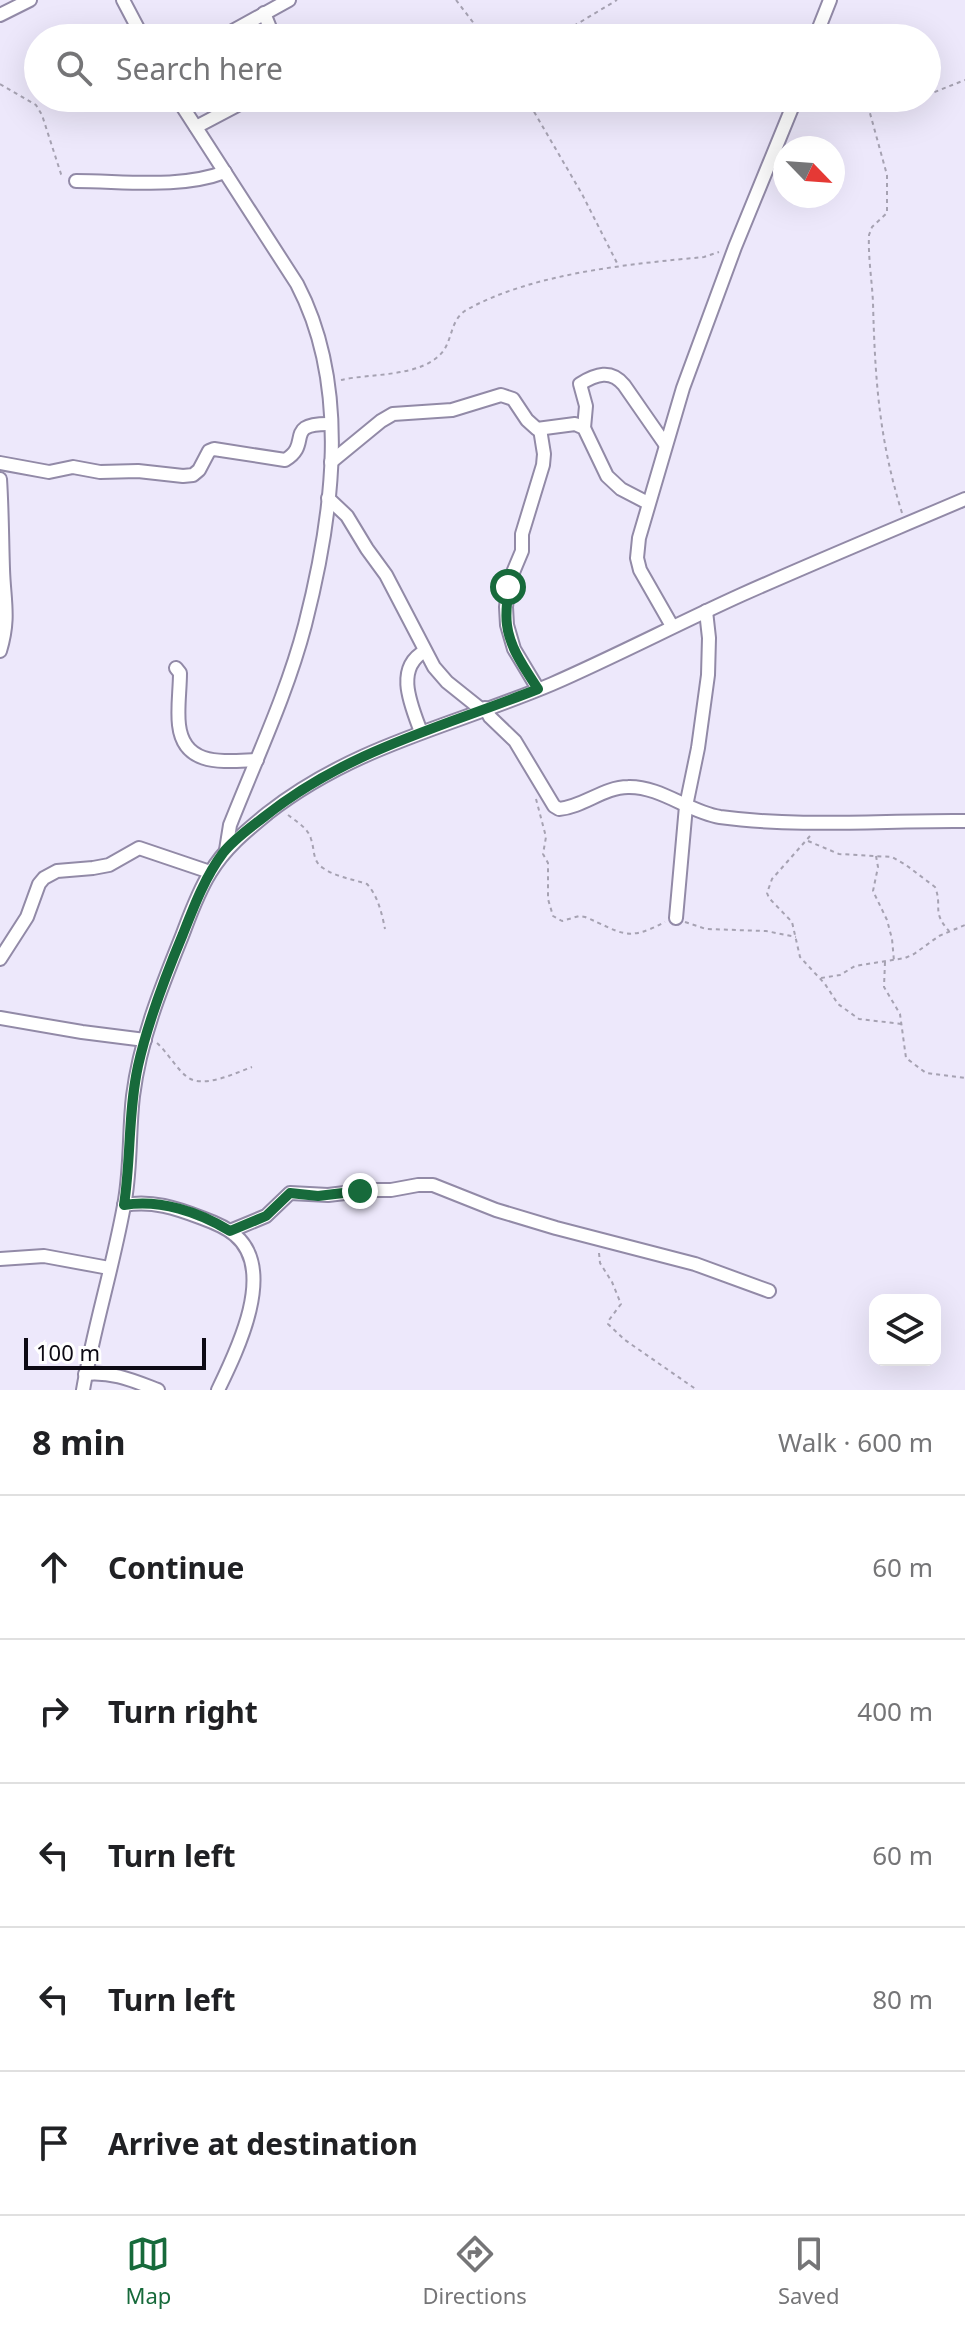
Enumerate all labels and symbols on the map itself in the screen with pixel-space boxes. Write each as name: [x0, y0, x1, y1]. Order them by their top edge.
north arrow: [773, 136, 845, 208]
route start: [490, 569, 526, 605]
route end: [342, 1173, 378, 1209]
scale bar: [24, 1334, 206, 1370]

